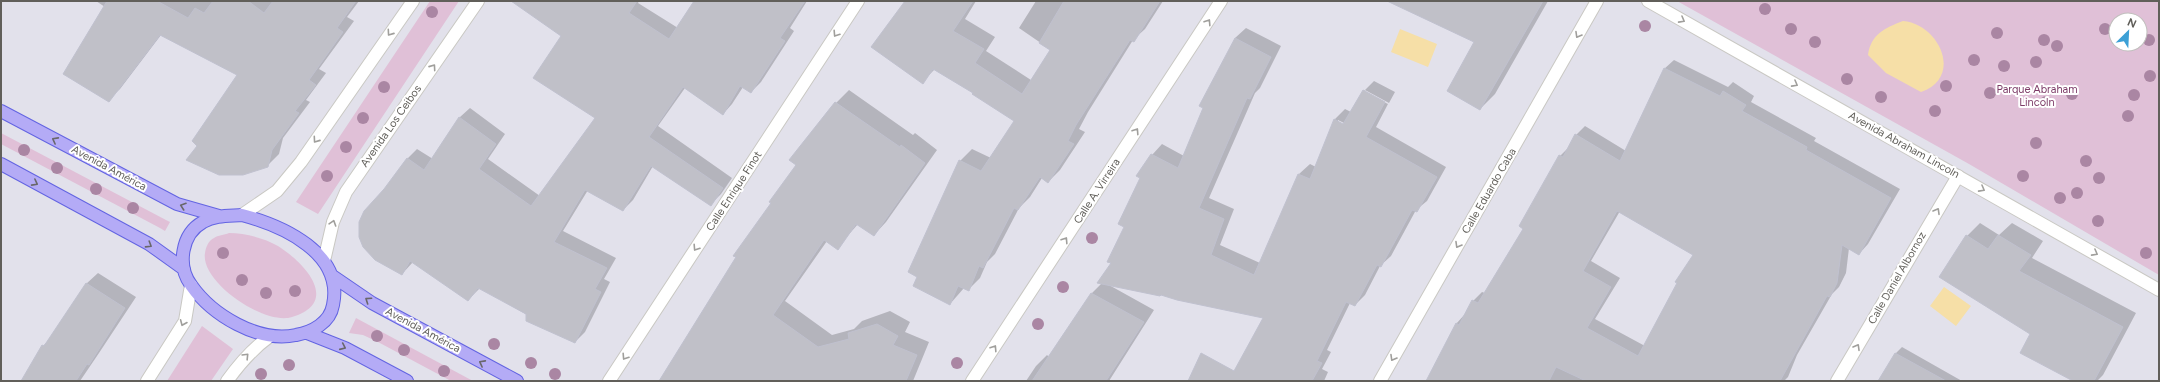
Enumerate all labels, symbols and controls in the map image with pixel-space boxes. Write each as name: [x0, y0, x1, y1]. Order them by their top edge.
north arrow: [2108, 12, 2148, 52]
one-way arrow: [1678, 16, 1685, 23]
text: N: [2125, 16, 2138, 31]
one-way arrow: [1203, 19, 1210, 26]
one-way arrow: [387, 29, 395, 36]
one-way arrow: [834, 30, 841, 37]
one-way arrow: [1575, 31, 1582, 38]
one-way arrow: [428, 64, 435, 71]
one-way arrow: [1791, 80, 1798, 87]
street label: Avenida Los Ceibos: [358, 83, 424, 169]
park label: Parque Abraham Lincoln: [1996, 83, 2078, 109]
street label: Avenida Abraham Lincoln: [1846, 109, 1962, 181]
one-way arrow: [1131, 128, 1139, 135]
one-way arrow: [313, 136, 321, 143]
one-way arrow: [52, 137, 59, 144]
street label: Avenida América: [69, 143, 149, 193]
street label: Calle Eduardo Caba: [1459, 146, 1519, 236]
street label: Calle Enrique Finot: [703, 149, 765, 233]
street label: Calle A. Virreira: [1071, 156, 1123, 226]
one-way arrow: [31, 178, 38, 185]
one-way arrow: [1977, 185, 1985, 192]
one-way arrow: [179, 202, 186, 211]
one-way arrow: [1933, 208, 1940, 215]
one-way arrow: [328, 220, 337, 227]
street label: Calle Daniel Albornoz: [1865, 230, 1929, 326]
one-way arrow: [1060, 237, 1067, 244]
one-way arrow: [145, 240, 152, 247]
one-way arrow: [1455, 241, 1462, 248]
one-way arrow: [693, 244, 701, 251]
one-way arrow: [2091, 249, 2098, 256]
one-way arrow: [365, 297, 372, 305]
street label: Avenida América: [383, 305, 463, 355]
one-way arrow: [180, 318, 188, 326]
one-way arrow: [339, 342, 346, 350]
one-way arrow: [1852, 344, 1859, 351]
one-way arrow: [989, 346, 996, 353]
one-way arrow: [241, 353, 249, 361]
one-way arrow: [622, 353, 630, 360]
one-way arrow: [1391, 354, 1398, 361]
one-way arrow: [479, 360, 487, 367]

